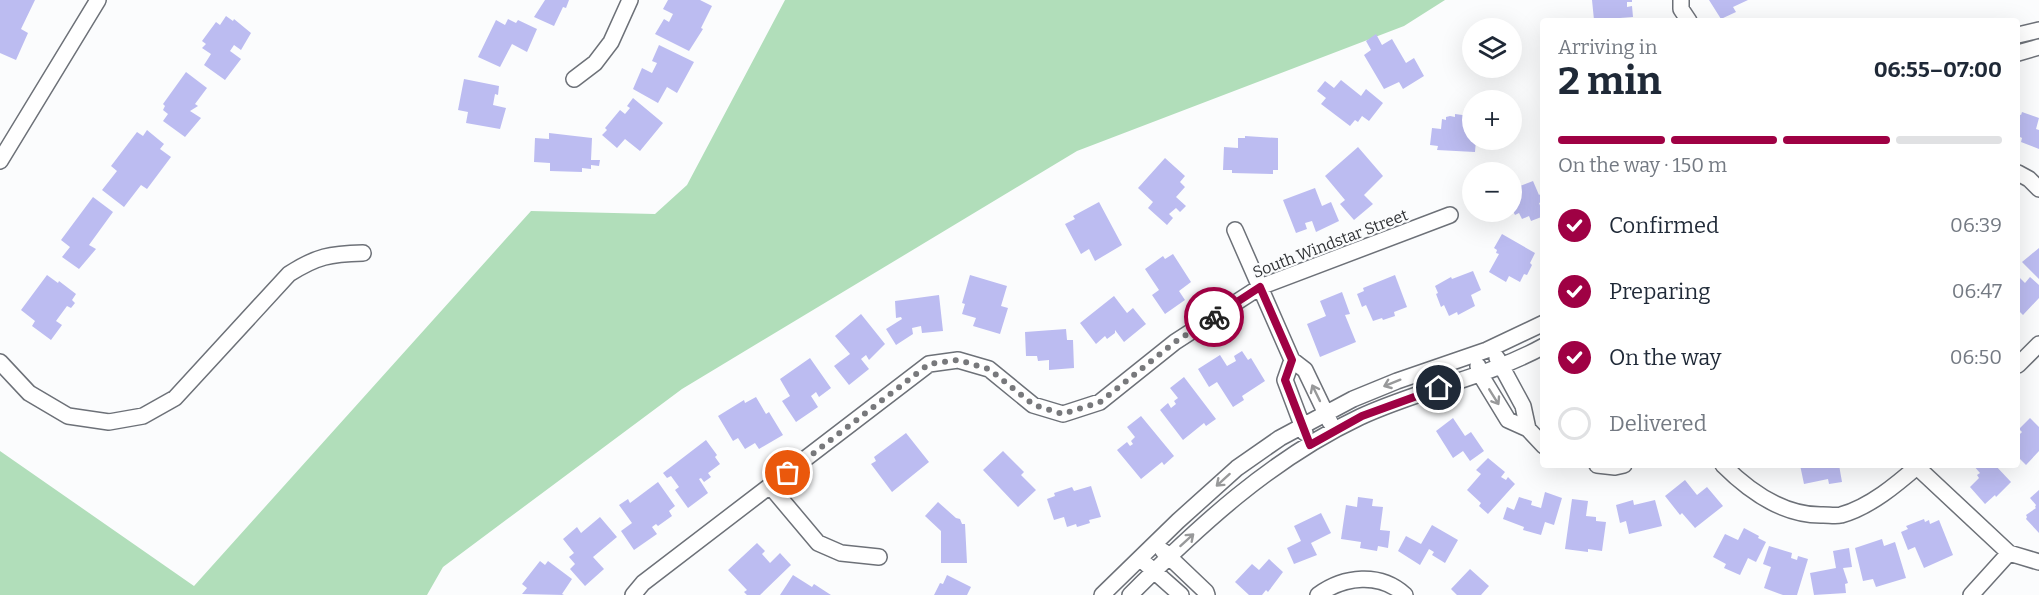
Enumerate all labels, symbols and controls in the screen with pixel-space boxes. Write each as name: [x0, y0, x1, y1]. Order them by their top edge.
map controls: [1462, 18, 1522, 222]
button: layers: [1462, 18, 1522, 78]
text: Arriving in: [1558, 35, 1657, 59]
text: 06:55–07:00: [1874, 56, 2002, 83]
text: 2 min: [1558, 58, 1662, 104]
button: +: [1462, 90, 1522, 150]
text: On the way · 150 m: [1558, 153, 1727, 177]
button: −: [1462, 162, 1522, 222]
street label: South Windstar Street: [1250, 205, 1411, 282]
icon: check: [1558, 209, 1591, 242]
text: Confirmed: [1609, 212, 1719, 239]
text: 06:39: [1950, 213, 2002, 237]
icon: check: [1558, 275, 1591, 308]
text: Preparing: [1609, 278, 1711, 305]
text: 06:47: [1952, 279, 2002, 303]
courier: [1184, 287, 1244, 347]
icon: bike: [1198, 301, 1231, 334]
icon: check: [1558, 341, 1591, 374]
text: On the way: [1609, 344, 1721, 371]
text: 06:50: [1950, 345, 2002, 369]
pin: [1413, 362, 1464, 413]
icon: home: [1422, 371, 1455, 404]
one-way arrow: [1383, 379, 1402, 390]
one-way arrow: [1310, 384, 1321, 402]
one-way arrow: [1489, 388, 1501, 405]
text: Delivered: [1609, 410, 1707, 437]
pin: [762, 447, 813, 498]
icon: bag: [771, 456, 804, 489]
one-way arrow: [1216, 473, 1231, 487]
one-way arrow: [1179, 533, 1194, 547]

